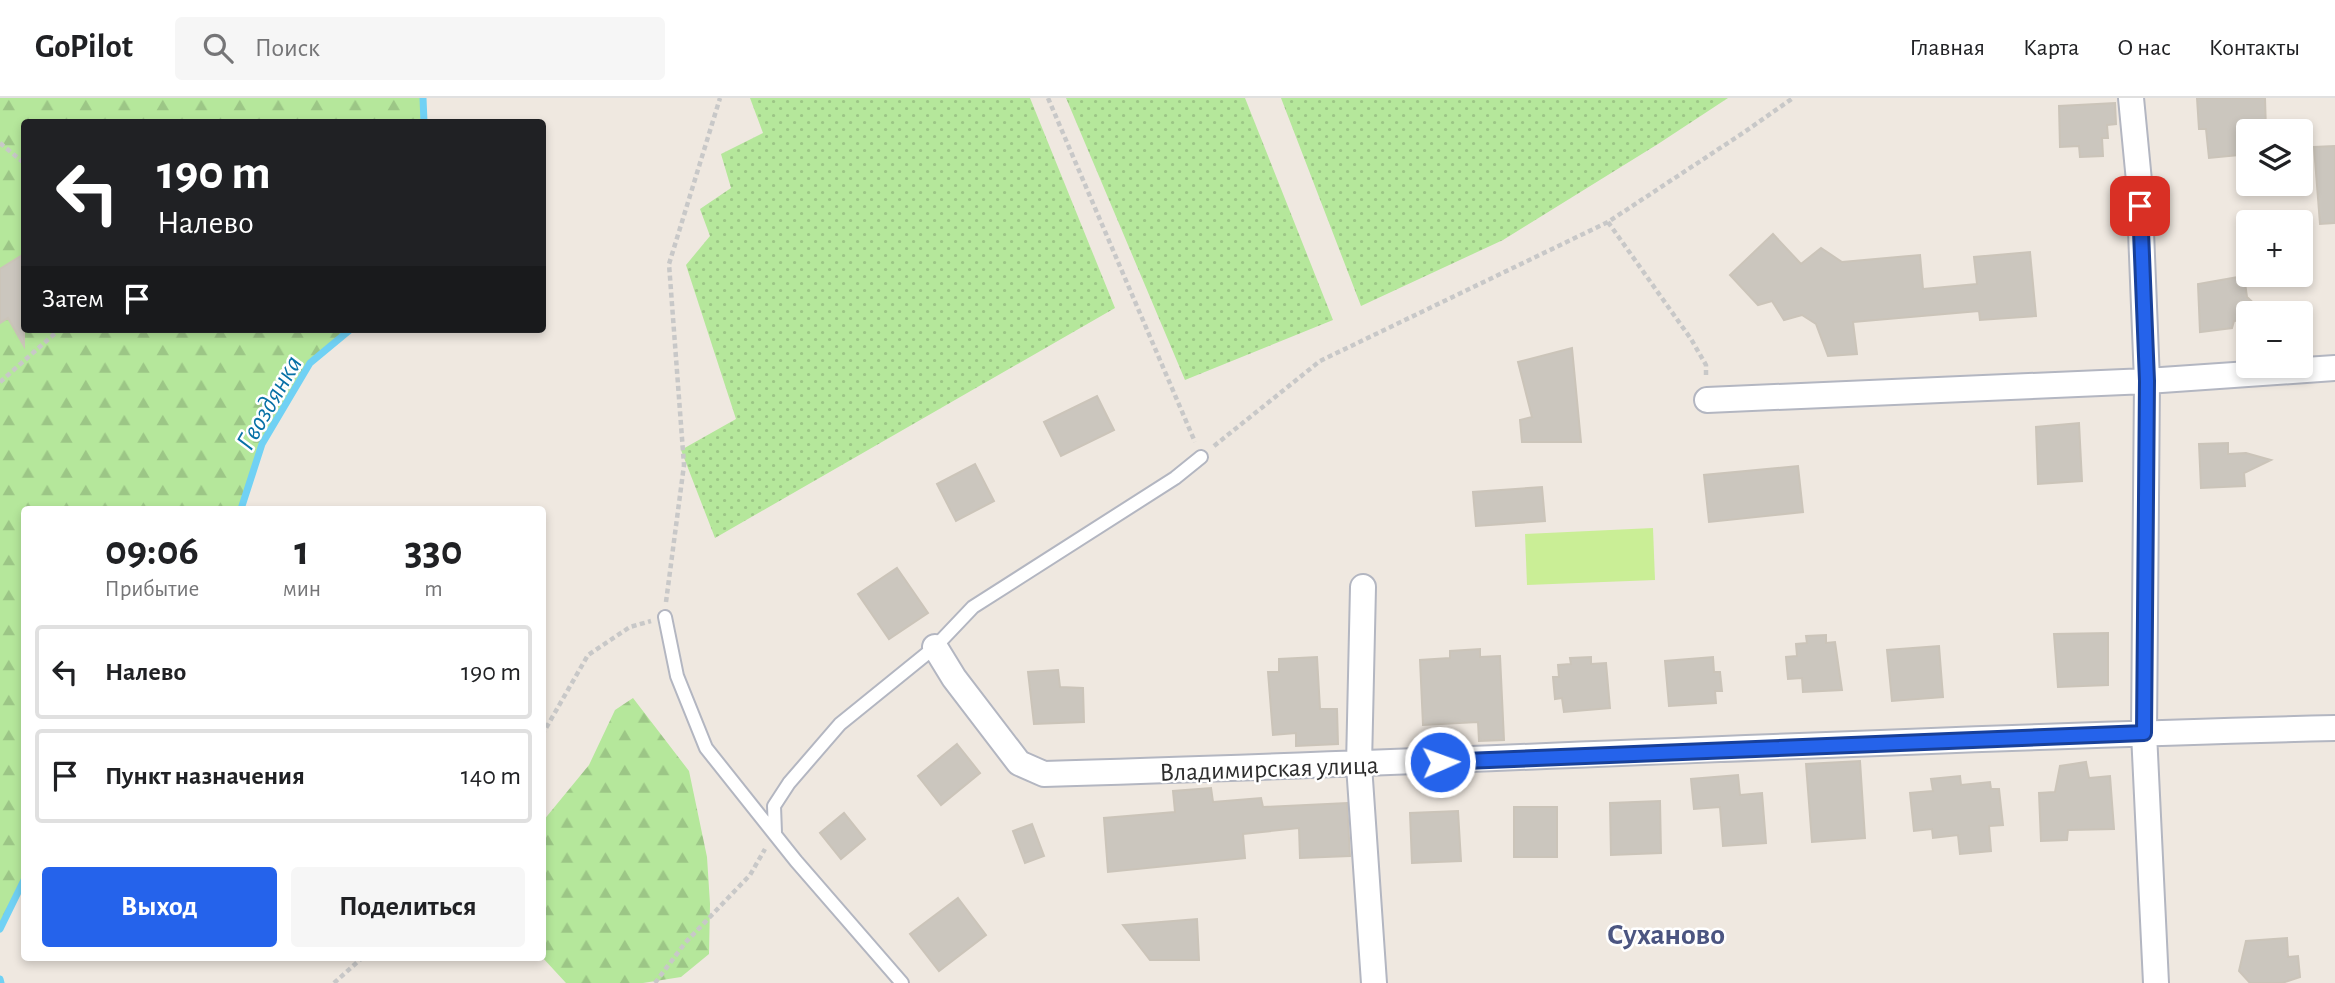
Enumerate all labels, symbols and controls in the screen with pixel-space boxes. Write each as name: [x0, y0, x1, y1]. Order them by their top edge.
search box: [175, 17, 665, 80]
icon: search: [199, 29, 237, 67]
text: GoPilot: [35, 31, 133, 64]
text: Поиск: [255, 35, 320, 61]
text: Главная: [1910, 36, 1985, 60]
text: Карта: [2023, 36, 2079, 60]
text: О нас: [2117, 36, 2171, 60]
text: Контакты: [2209, 36, 2300, 60]
map controls: [2236, 119, 2313, 378]
button: layers: [2236, 119, 2313, 196]
icon: left: [42, 147, 133, 238]
text: 190 m: [157, 149, 271, 198]
pin: [2110, 176, 2170, 236]
icon: arrive: [2121, 187, 2159, 225]
text: Налево: [157, 207, 254, 239]
button: +: [2236, 210, 2313, 287]
icon: arrive: [118, 280, 156, 318]
text: Затем: [42, 286, 104, 312]
button: −: [2236, 301, 2313, 378]
water label: Гвоздянка: [232, 351, 308, 455]
text: 09:06: [105, 530, 199, 572]
text: 1: [294, 530, 309, 572]
text: 330: [404, 530, 463, 572]
text: Прибытие: [104, 578, 199, 601]
text: мин: [283, 578, 321, 601]
text: m: [424, 578, 443, 601]
icon: left: [46, 653, 84, 691]
text: Налево: [105, 659, 186, 685]
text: 190 m: [461, 659, 521, 685]
position arrow: [1403, 725, 1477, 799]
street label: Владимирская улица: [1159, 752, 1379, 786]
icon: arrive: [46, 757, 84, 795]
text: Пункт назначения: [105, 763, 305, 789]
text: 140 m: [461, 763, 521, 789]
button: Выход: [42, 867, 277, 947]
button: Поделиться: [291, 867, 525, 947]
district label: Суханово: [1607, 920, 1725, 950]

